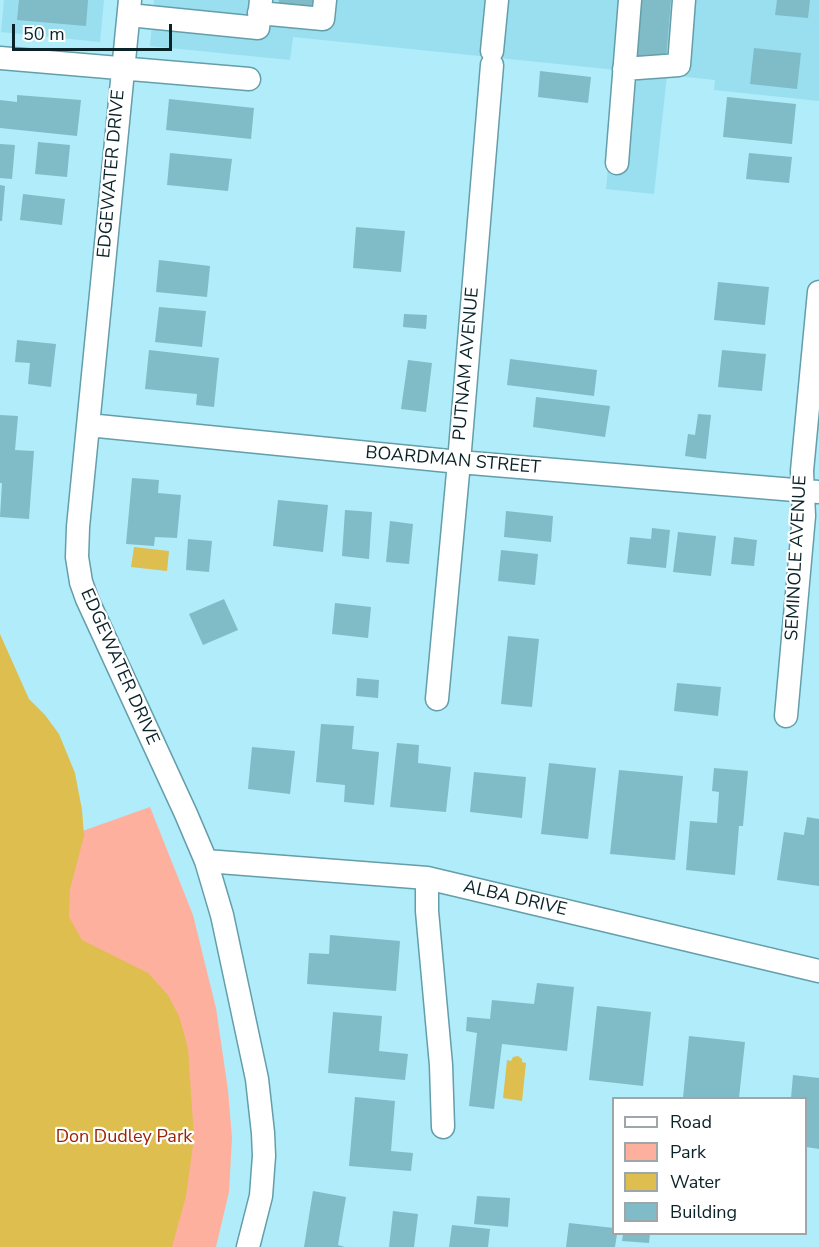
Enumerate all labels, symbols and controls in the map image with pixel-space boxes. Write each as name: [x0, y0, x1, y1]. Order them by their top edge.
scale bar: [15, 12, 176, 50]
text: 50 m: [23, 22, 65, 46]
street label: EDGEWATER DRIVE: [94, 89, 130, 259]
street label: PUTNAM AVENUE: [450, 286, 484, 442]
street label: BOARDMAN STREET: [364, 443, 542, 479]
street label: SEMINOLE AVENUE: [782, 475, 812, 641]
street label: EDGEWATER DRIVE: [75, 586, 163, 748]
street label: ALBA DRIVE: [461, 877, 569, 921]
legend: [612, 1097, 807, 1235]
text: Road: [670, 1110, 712, 1134]
park label: Don Dudley Park: [56, 1127, 192, 1149]
text: Park: [670, 1140, 706, 1164]
text: Water: [670, 1170, 721, 1194]
text: Building: [670, 1200, 737, 1224]

